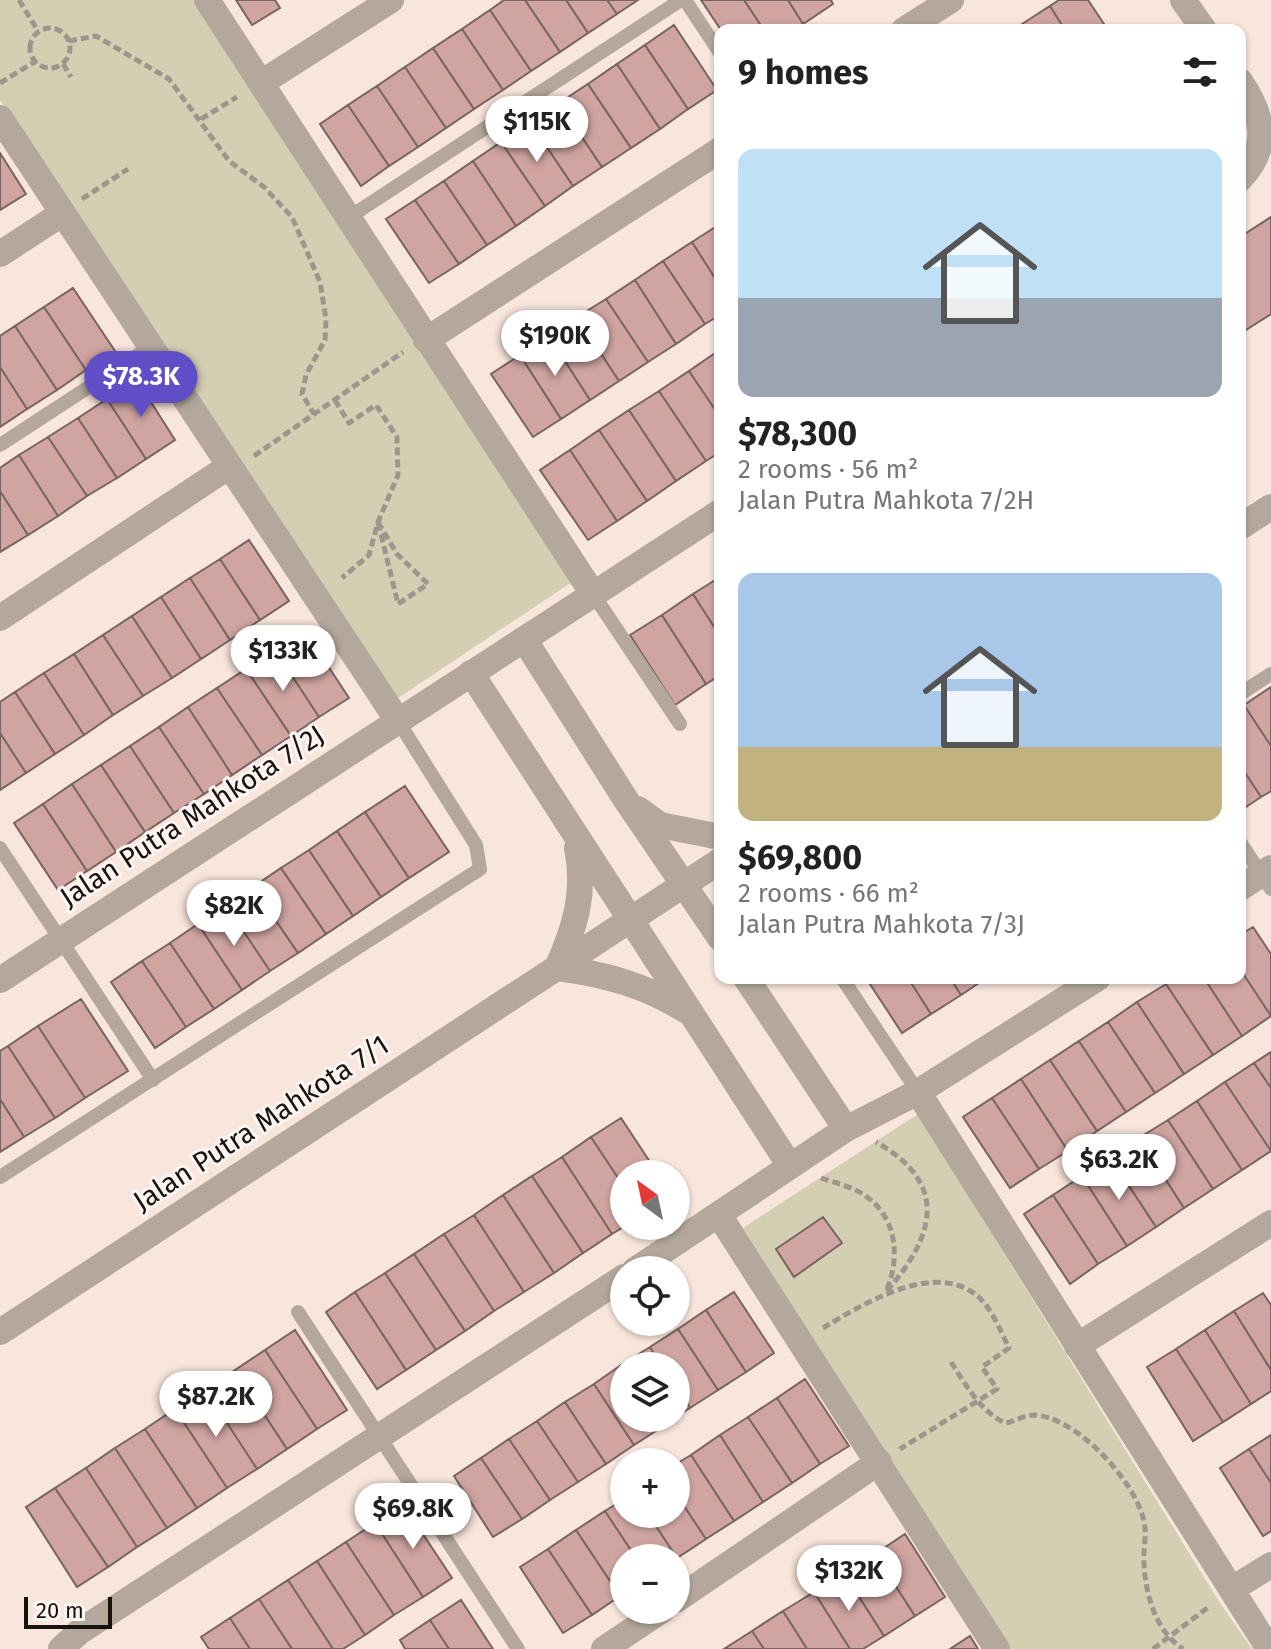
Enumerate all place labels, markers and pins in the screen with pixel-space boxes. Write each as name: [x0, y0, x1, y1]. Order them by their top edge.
pin: $115K: [481, 96, 593, 164]
pin: $190K: [499, 310, 611, 378]
pin: $78.3K: [76, 351, 206, 419]
pin: $133K: [227, 625, 339, 693]
pin: $82K: [187, 880, 281, 948]
pin: $63.2K: [1054, 1134, 1184, 1202]
pin: $87.2K: [151, 1371, 281, 1439]
pin: $69.8K: [348, 1483, 478, 1551]
pin: $132K: [793, 1545, 905, 1613]

